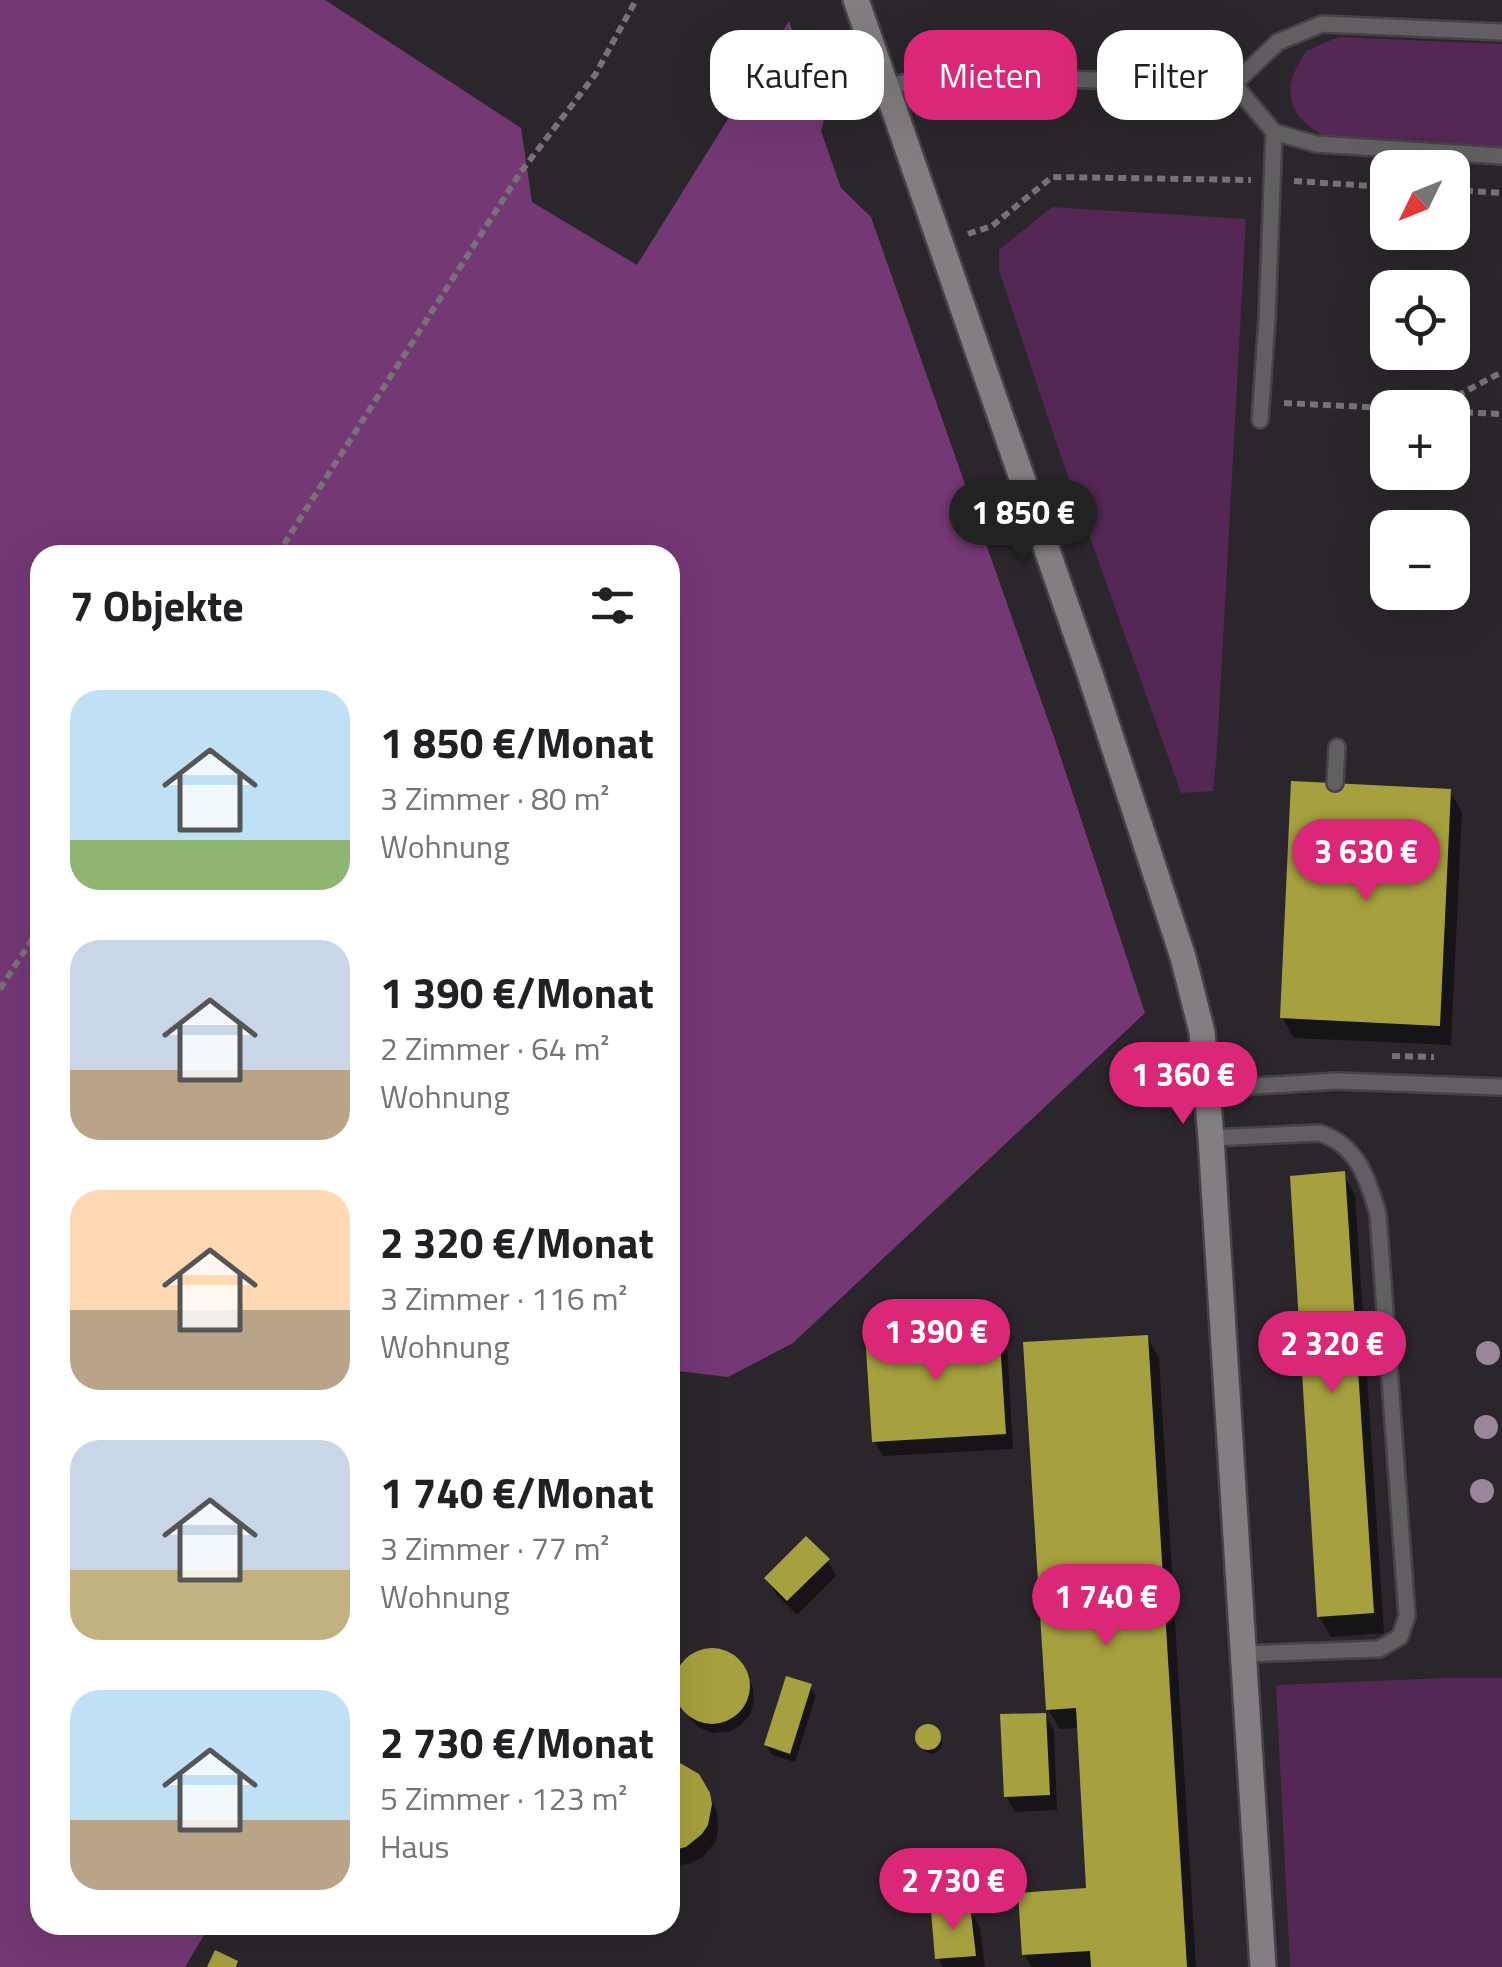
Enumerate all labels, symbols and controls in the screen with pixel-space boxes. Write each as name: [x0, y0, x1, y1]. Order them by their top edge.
chip: Kaufen: [710, 30, 884, 120]
chip: Mieten: [904, 30, 1077, 120]
chip: Filter: [1097, 30, 1243, 120]
north arrow: [1370, 150, 1470, 250]
map controls: [1370, 150, 1470, 610]
button: locate: [1370, 270, 1470, 370]
button: +: [1370, 390, 1470, 490]
pin: 1 850 €: [931, 480, 1115, 565]
text: 1 850 €: [971, 488, 1075, 536]
button: −: [1370, 510, 1470, 610]
text: 7 Objekte: [70, 573, 244, 637]
icon: filters: [585, 578, 640, 633]
text: 1 850 €/Monat: [380, 710, 654, 774]
icon: home: [150, 730, 270, 850]
text: 3 Zimmer · 80 m²: [380, 774, 609, 822]
pin: 3 630 €: [1274, 819, 1458, 904]
text: Wohnung: [380, 822, 510, 870]
text: 3 630 €: [1314, 827, 1418, 875]
text: 1 390 €/Monat: [380, 960, 654, 1024]
icon: home: [150, 980, 270, 1100]
text: 2 Zimmer · 64 m²: [380, 1024, 609, 1072]
pin: 1 360 €: [1091, 1042, 1275, 1127]
text: 1 360 €: [1131, 1050, 1235, 1098]
text: Wohnung: [380, 1072, 510, 1120]
text: 2 320 €/Monat: [380, 1210, 654, 1274]
icon: home: [150, 1230, 270, 1350]
text: 3 Zimmer · 116 m²: [380, 1274, 627, 1322]
pin: 1 390 €: [844, 1299, 1028, 1384]
text: 1 390 €: [884, 1307, 988, 1355]
pin: 2 320 €: [1240, 1311, 1424, 1396]
text: 2 320 €: [1280, 1319, 1384, 1367]
text: Wohnung: [380, 1322, 510, 1370]
text: 1 740 €/Monat: [380, 1460, 654, 1524]
icon: home: [150, 1480, 270, 1600]
text: 3 Zimmer · 77 m²: [380, 1524, 609, 1572]
pin: 1 740 €: [1014, 1564, 1198, 1649]
text: Wohnung: [380, 1572, 510, 1620]
text: 1 740 €: [1054, 1572, 1158, 1620]
text: 2 730 €/Monat: [380, 1710, 654, 1774]
icon: home: [150, 1730, 270, 1850]
text: 5 Zimmer · 123 m²: [380, 1774, 627, 1822]
text: Haus: [380, 1822, 450, 1870]
pin: 2 730 €: [861, 1848, 1045, 1933]
text: 2 730 €: [901, 1856, 1005, 1904]

